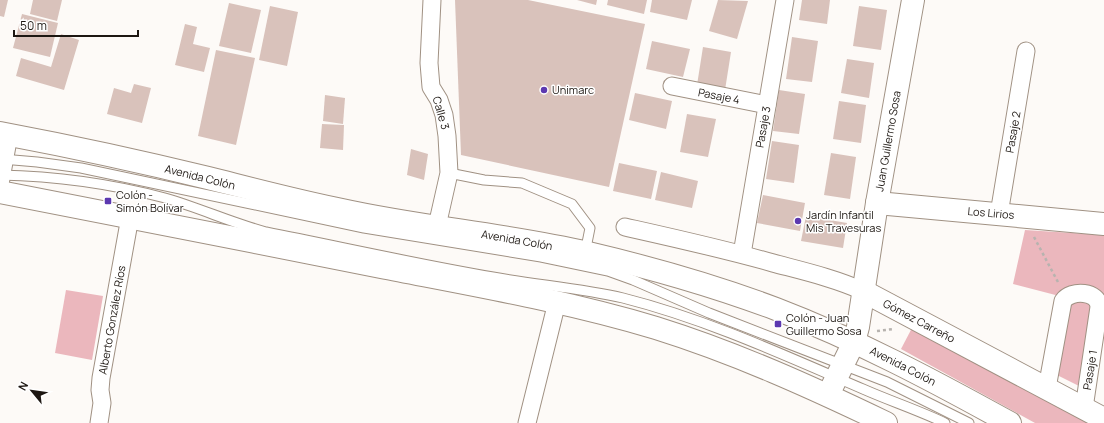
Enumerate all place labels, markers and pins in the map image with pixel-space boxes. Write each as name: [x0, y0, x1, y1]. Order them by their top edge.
place label: Unimarc: [552, 82, 594, 97]
marker: Unimarc: [539, 85, 549, 95]
place label: Colón - Simón Bolívar: [116, 187, 184, 215]
marker: Colón - Simón Bolívar: [103, 196, 113, 206]
place label: Jardín Infantil Mis Travesuras: [806, 207, 881, 235]
marker: Jardín Infantil Mis Travesuras: [793, 216, 803, 226]
place label: Colón - Juan Guillermo Sosa: [786, 310, 862, 338]
marker: Colón - Juan Guillermo Sosa: [773, 319, 783, 329]

